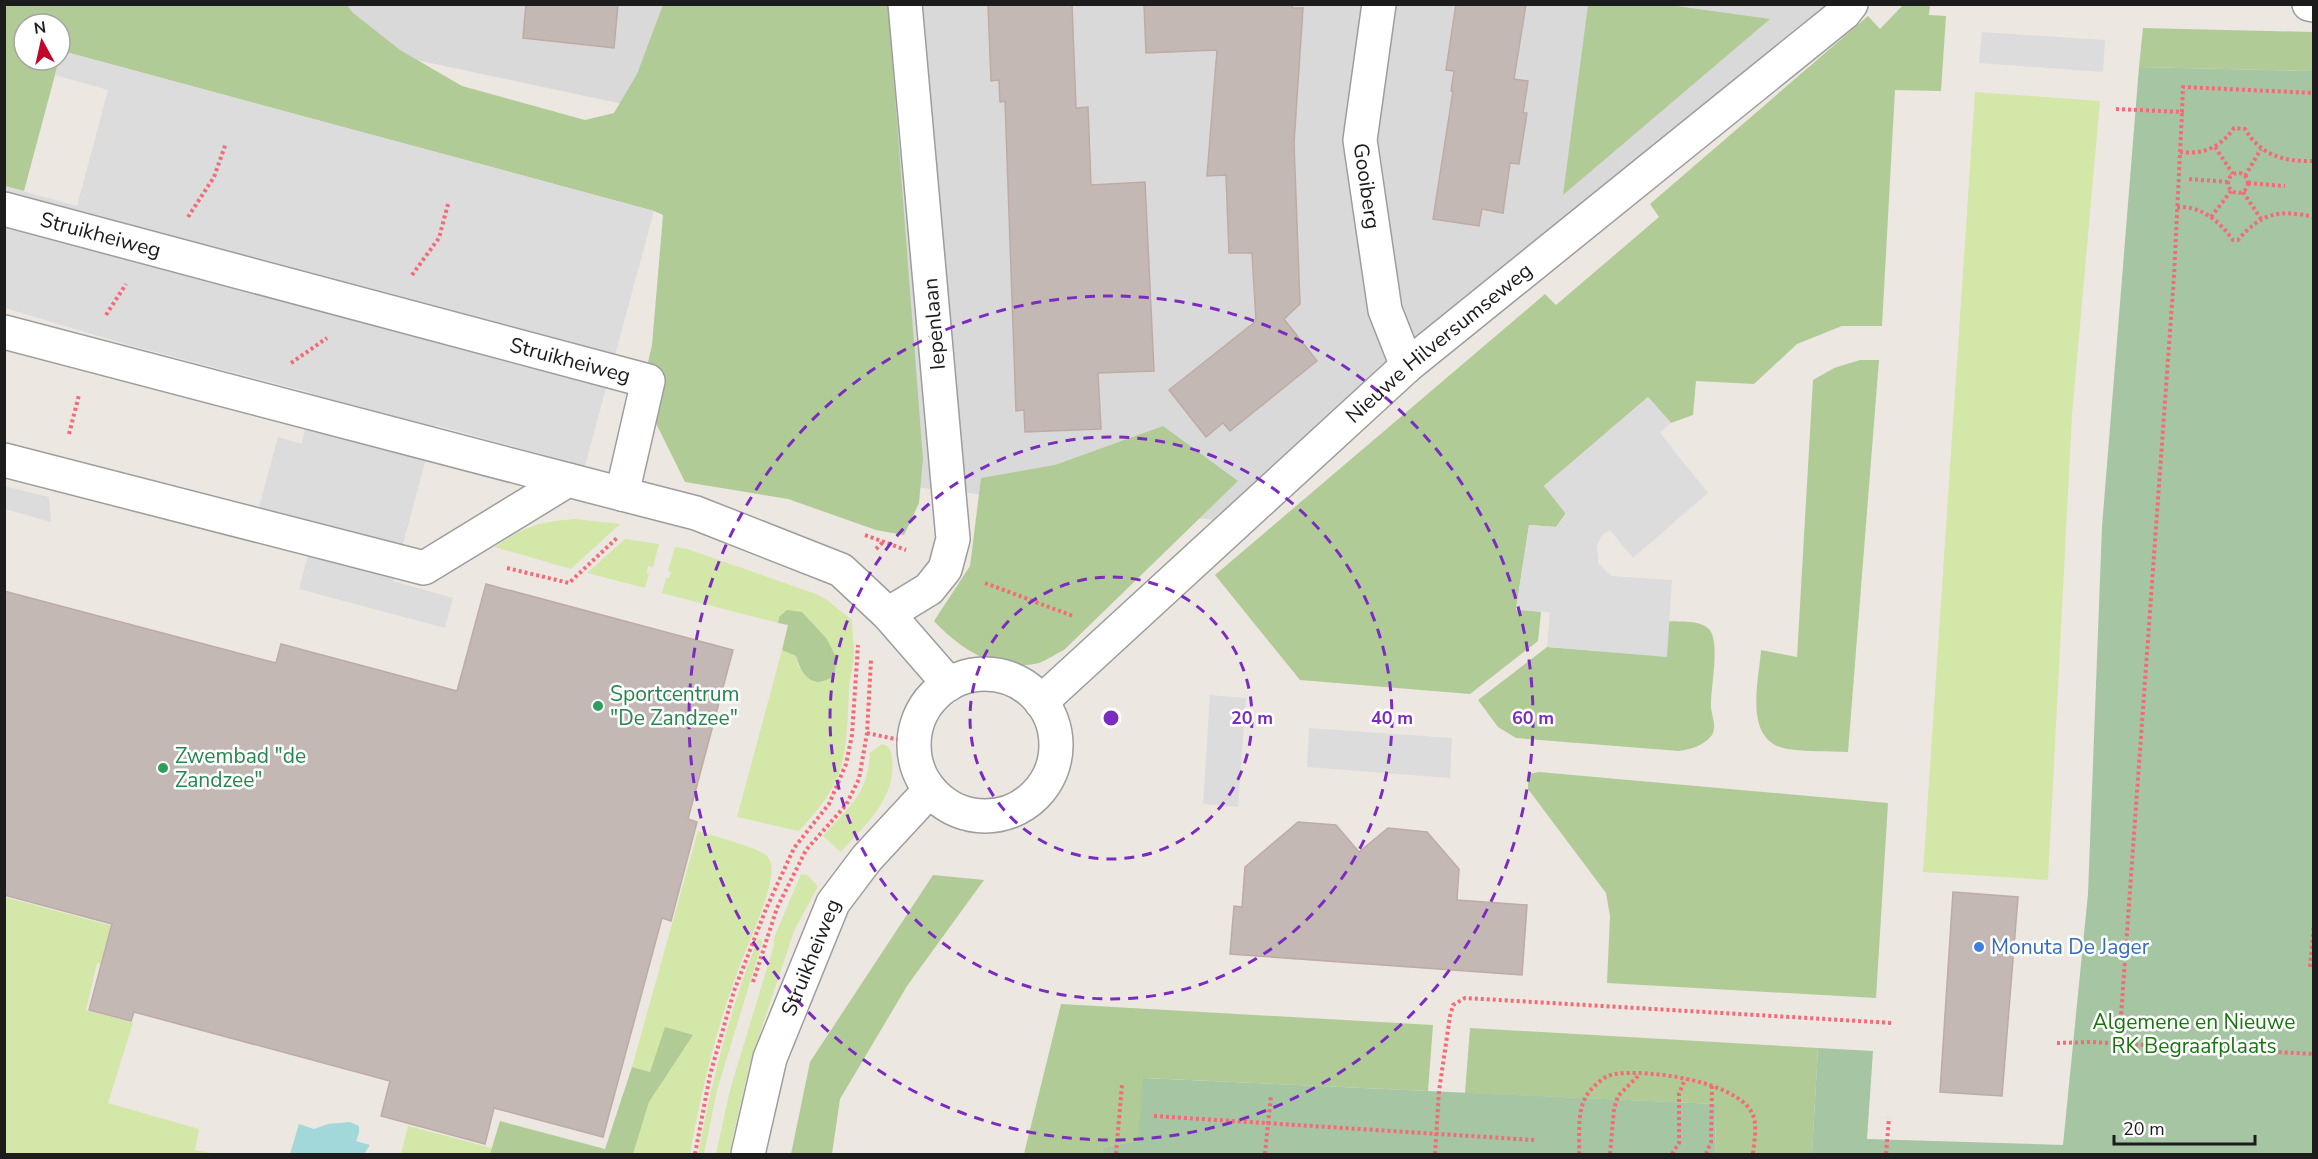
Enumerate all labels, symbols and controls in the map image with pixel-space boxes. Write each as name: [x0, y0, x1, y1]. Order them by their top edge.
north arrow: [12, 12, 72, 72]
text: N: [33, 16, 48, 40]
street label: Gooiberg: [1347, 141, 1387, 231]
street label: Struikheiweg: [37, 205, 164, 264]
street label: Nieuwe Hilversumseweg: [1340, 256, 1538, 430]
street label: Iepenlaan: [916, 277, 952, 371]
street label: Struikheiweg: [507, 331, 634, 390]
place label: Sportcentrum "De Zandzee": [610, 680, 739, 732]
marker: Sportcentrum "De Zandzee": [591, 699, 605, 713]
text: 20 m: [1231, 706, 1273, 730]
text: 40 m: [1371, 706, 1413, 730]
text: 60 m: [1512, 706, 1554, 730]
centre of rings: [1101, 708, 1121, 728]
place label: Zwembad "de Zandzee": [175, 742, 306, 794]
marker: Zwembad "de Zandzee": [156, 761, 170, 775]
street label: Struikheiweg: [775, 895, 847, 1020]
place label: Monuta De Jager: [1991, 933, 2150, 961]
marker: Monuta De Jager: [1972, 940, 1986, 954]
park label: Algemene en Nieuwe RK Begraafplaats: [2092, 1008, 2296, 1060]
scale bar: [2114, 1108, 2255, 1146]
text: 20 m: [2123, 1117, 2165, 1141]

